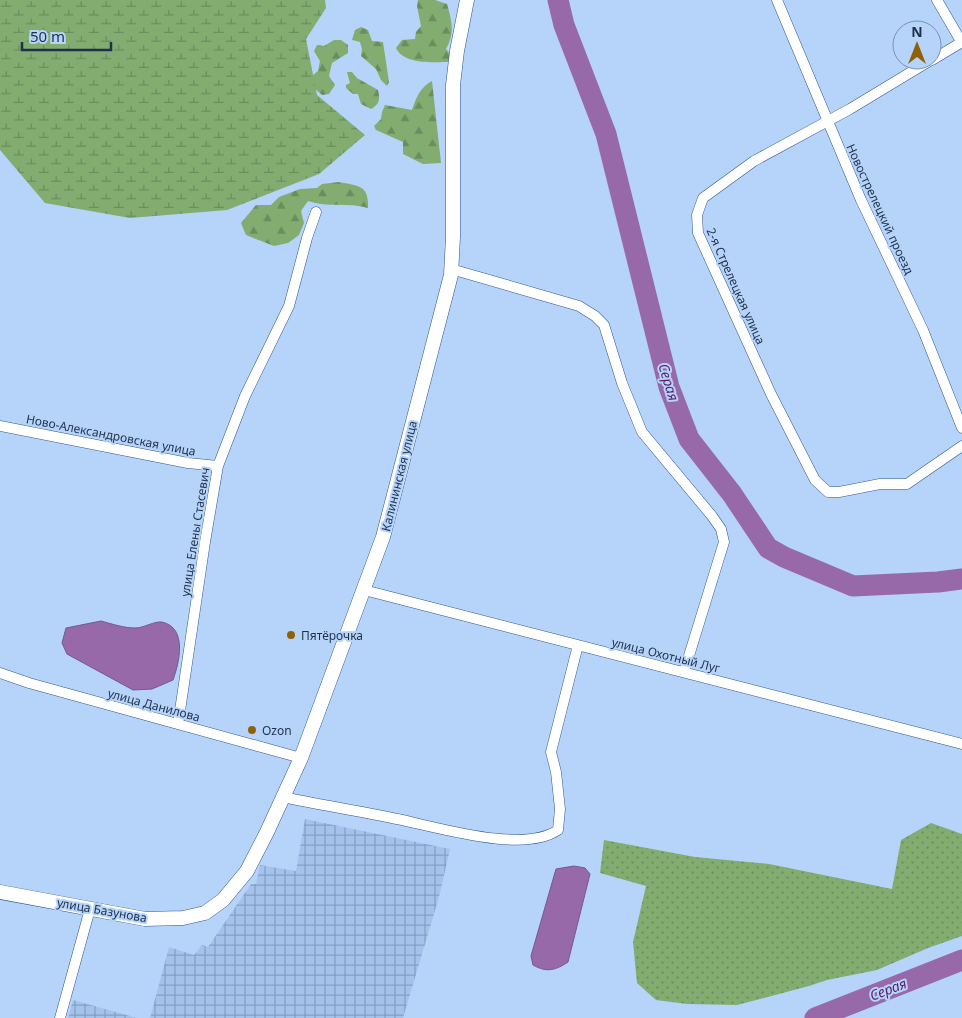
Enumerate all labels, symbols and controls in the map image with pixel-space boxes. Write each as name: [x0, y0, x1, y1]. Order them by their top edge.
scale bar: [22, 20, 111, 52]
north arrow: [892, 20, 942, 70]
text: N: [911, 22, 923, 41]
text: 50 m: [30, 26, 65, 46]
street label: Новострелецкий проезд: [842, 141, 918, 278]
street label: 2-я Стрелецкая улица: [703, 225, 769, 347]
water label: Серая: [654, 361, 684, 403]
street label: Ново-Александровская улица: [25, 410, 197, 460]
street label: Калининская улица: [377, 419, 421, 533]
street label: улица Елены Стасевич: [176, 466, 214, 598]
place label: Пятёрочка: [301, 627, 363, 644]
marker: Пятёрочка: [285, 629, 297, 641]
street label: улица Охотный Луг: [610, 633, 722, 677]
street label: улица Данилова: [106, 684, 202, 726]
place label: Ozon: [262, 722, 292, 739]
marker: Ozon: [246, 724, 258, 736]
street label: улица Базунова: [56, 894, 148, 926]
water label: Серая: [867, 973, 909, 1005]

